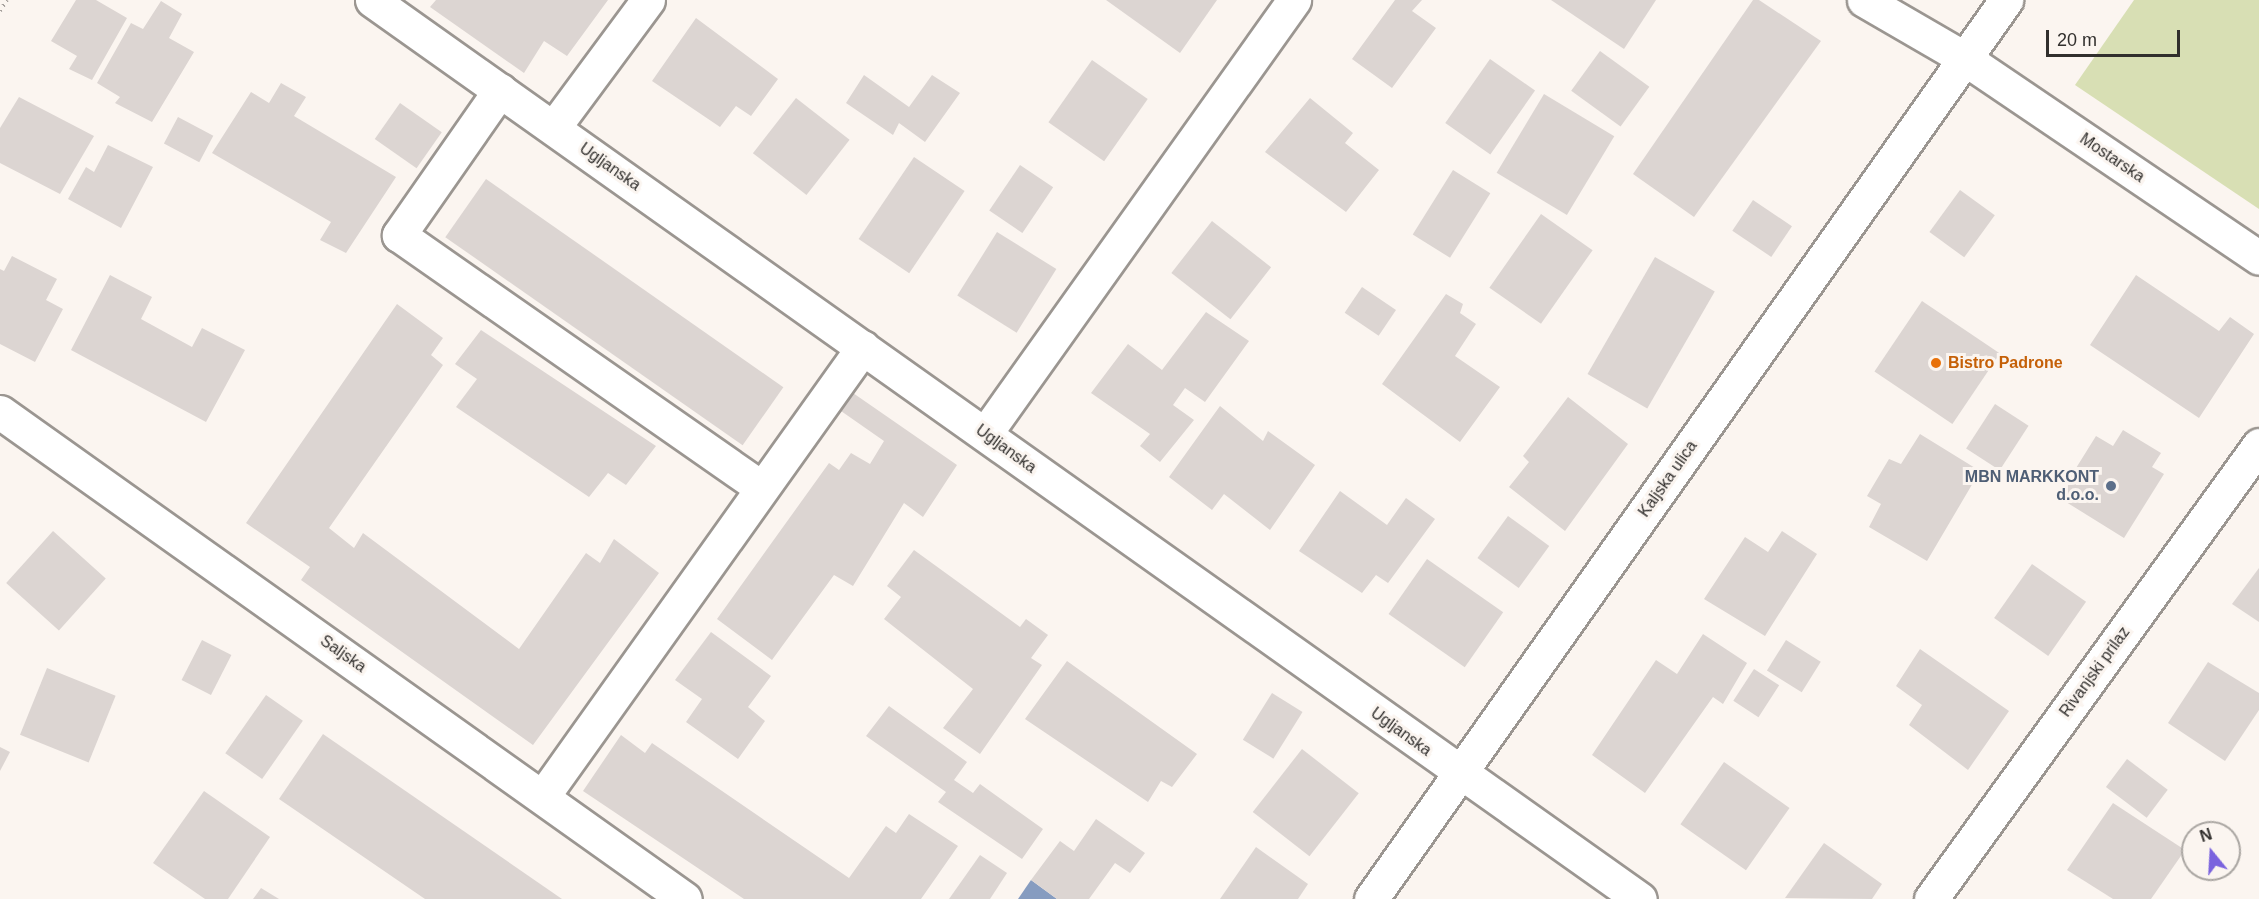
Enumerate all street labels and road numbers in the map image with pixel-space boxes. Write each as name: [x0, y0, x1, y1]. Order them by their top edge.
street label: Mostarska: [2076, 129, 2148, 187]
street label: Ugljanska: [576, 139, 644, 195]
street label: Ugljanska: [972, 421, 1040, 477]
street label: Kaljska ulica: [1635, 437, 1701, 521]
street label: Rivanjski prilaz: [2056, 623, 2134, 721]
street label: Saljska: [316, 631, 370, 677]
street label: Ugljanska: [1367, 704, 1435, 760]

